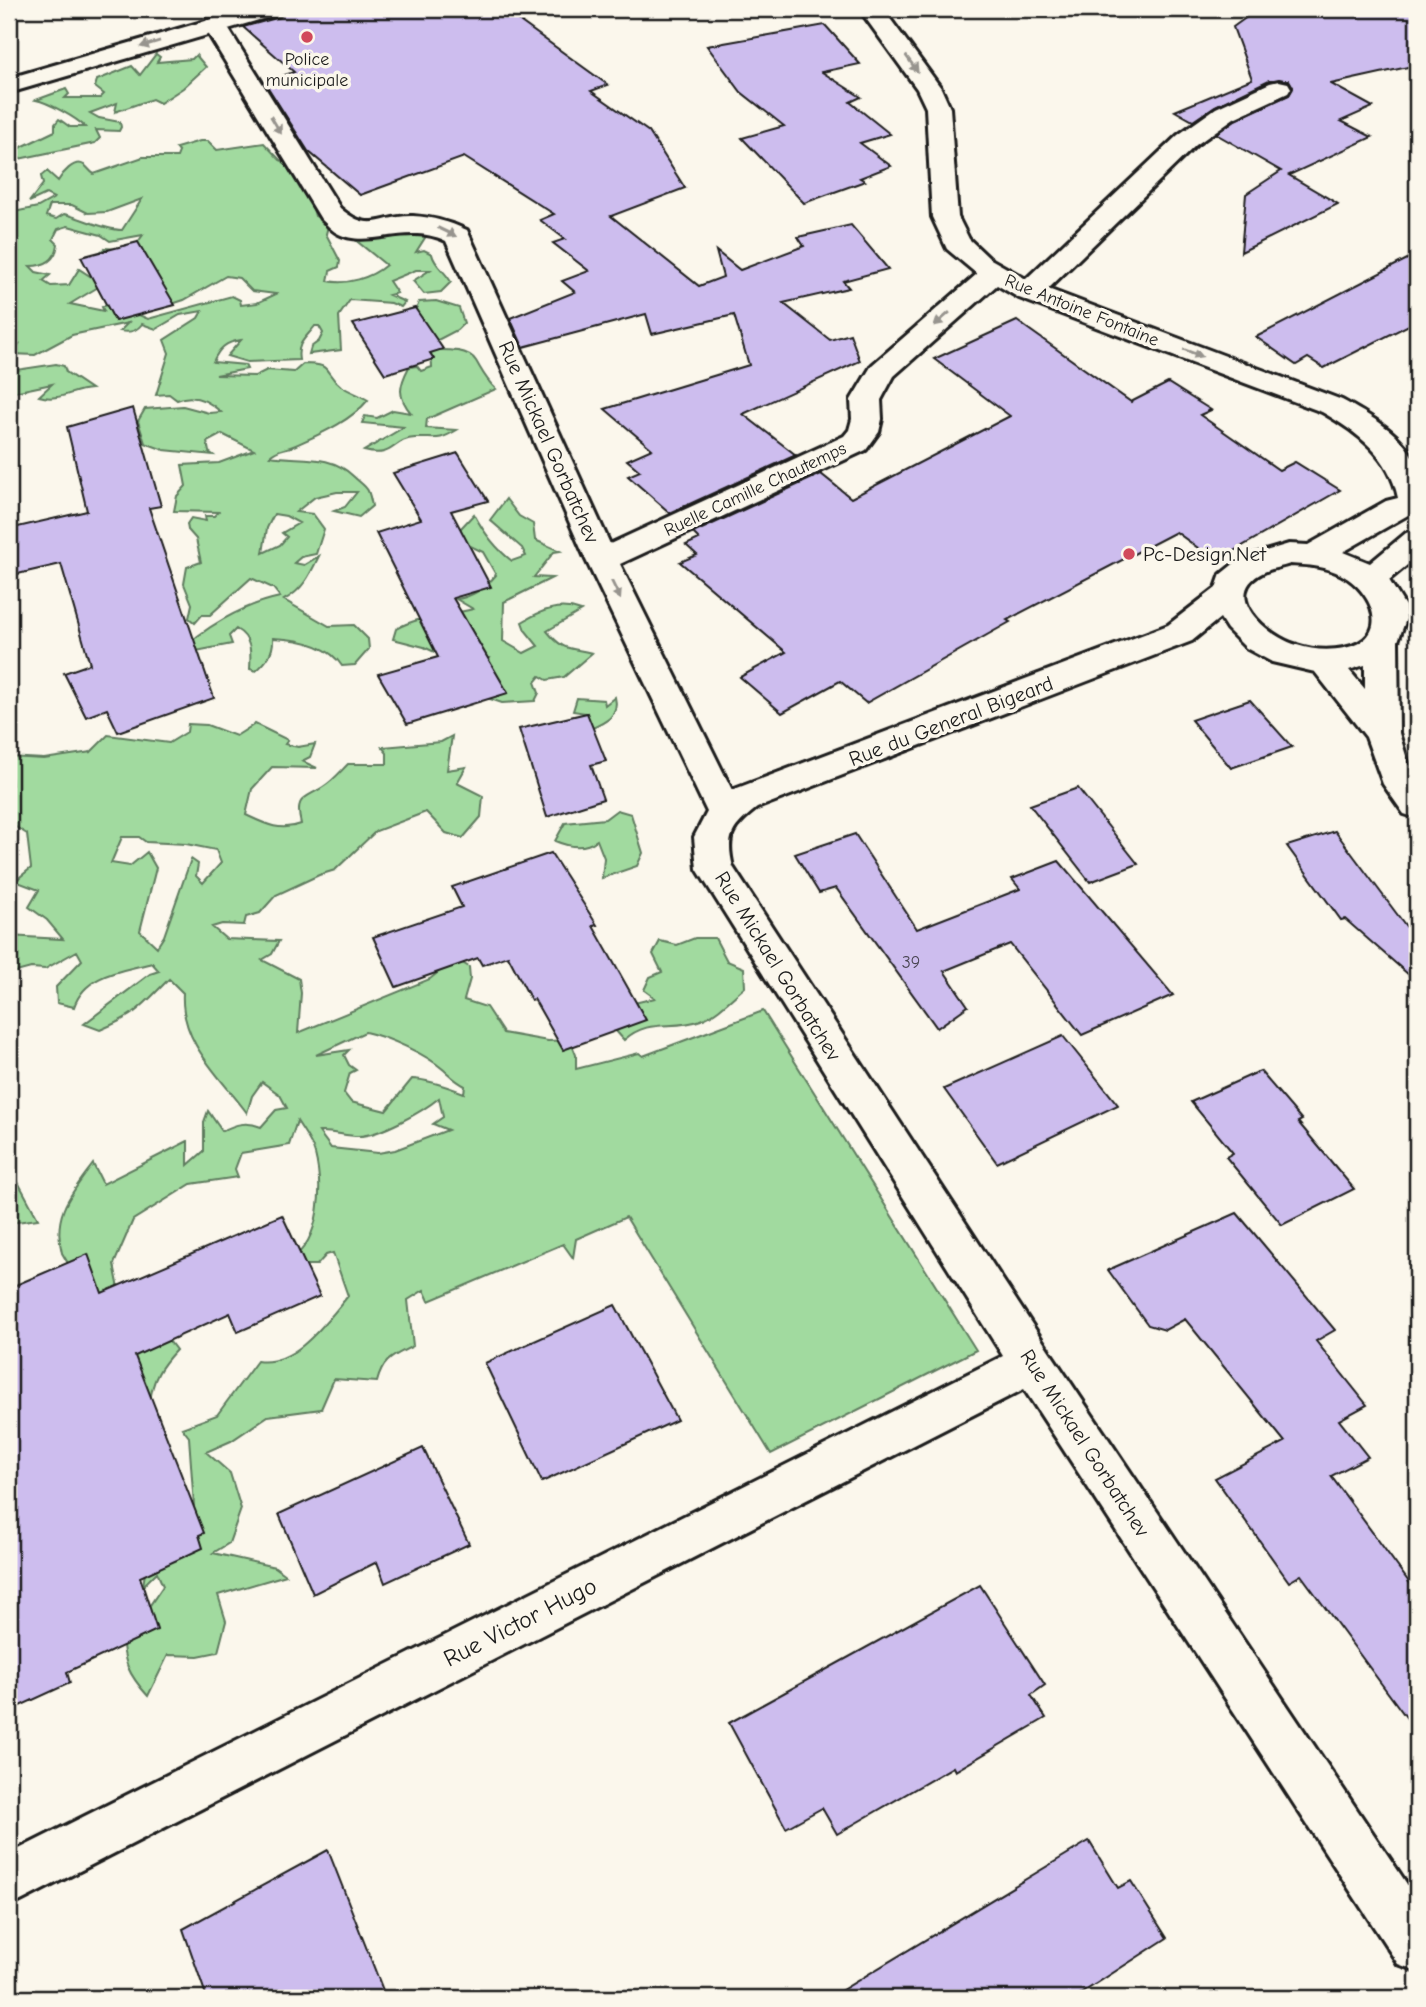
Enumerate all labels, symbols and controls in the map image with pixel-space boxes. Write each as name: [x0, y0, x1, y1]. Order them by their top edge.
marker: Police municipale: [299, 29, 315, 45]
one-way arrow: [139, 40, 160, 50]
place label: Police municipale: [266, 49, 348, 91]
one-way arrow: [905, 54, 919, 73]
one-way arrow: [270, 116, 283, 135]
one-way arrow: [437, 226, 457, 237]
street label: Rue Antoine Fontaine: [1002, 270, 1162, 351]
one-way arrow: [933, 311, 950, 326]
street label: Rue Mickael Gorbatchev: [494, 337, 605, 547]
one-way arrow: [1182, 348, 1203, 359]
street label: Ruelle Camille Chautemps: [661, 438, 850, 541]
place label: Pc-Design.Net: [1143, 542, 1267, 566]
marker: Pc-Design.Net: [1121, 546, 1137, 562]
one-way arrow: [611, 580, 622, 600]
street label: Rue du General Bigeard: [845, 671, 1057, 771]
street label: Rue Mickael Gorbatchev: [710, 867, 846, 1065]
house number: 39: [902, 952, 920, 973]
street label: Rue Mickael Gorbatchev: [1015, 1345, 1155, 1541]
street label: Rue Victor Hugo: [439, 1571, 601, 1673]

